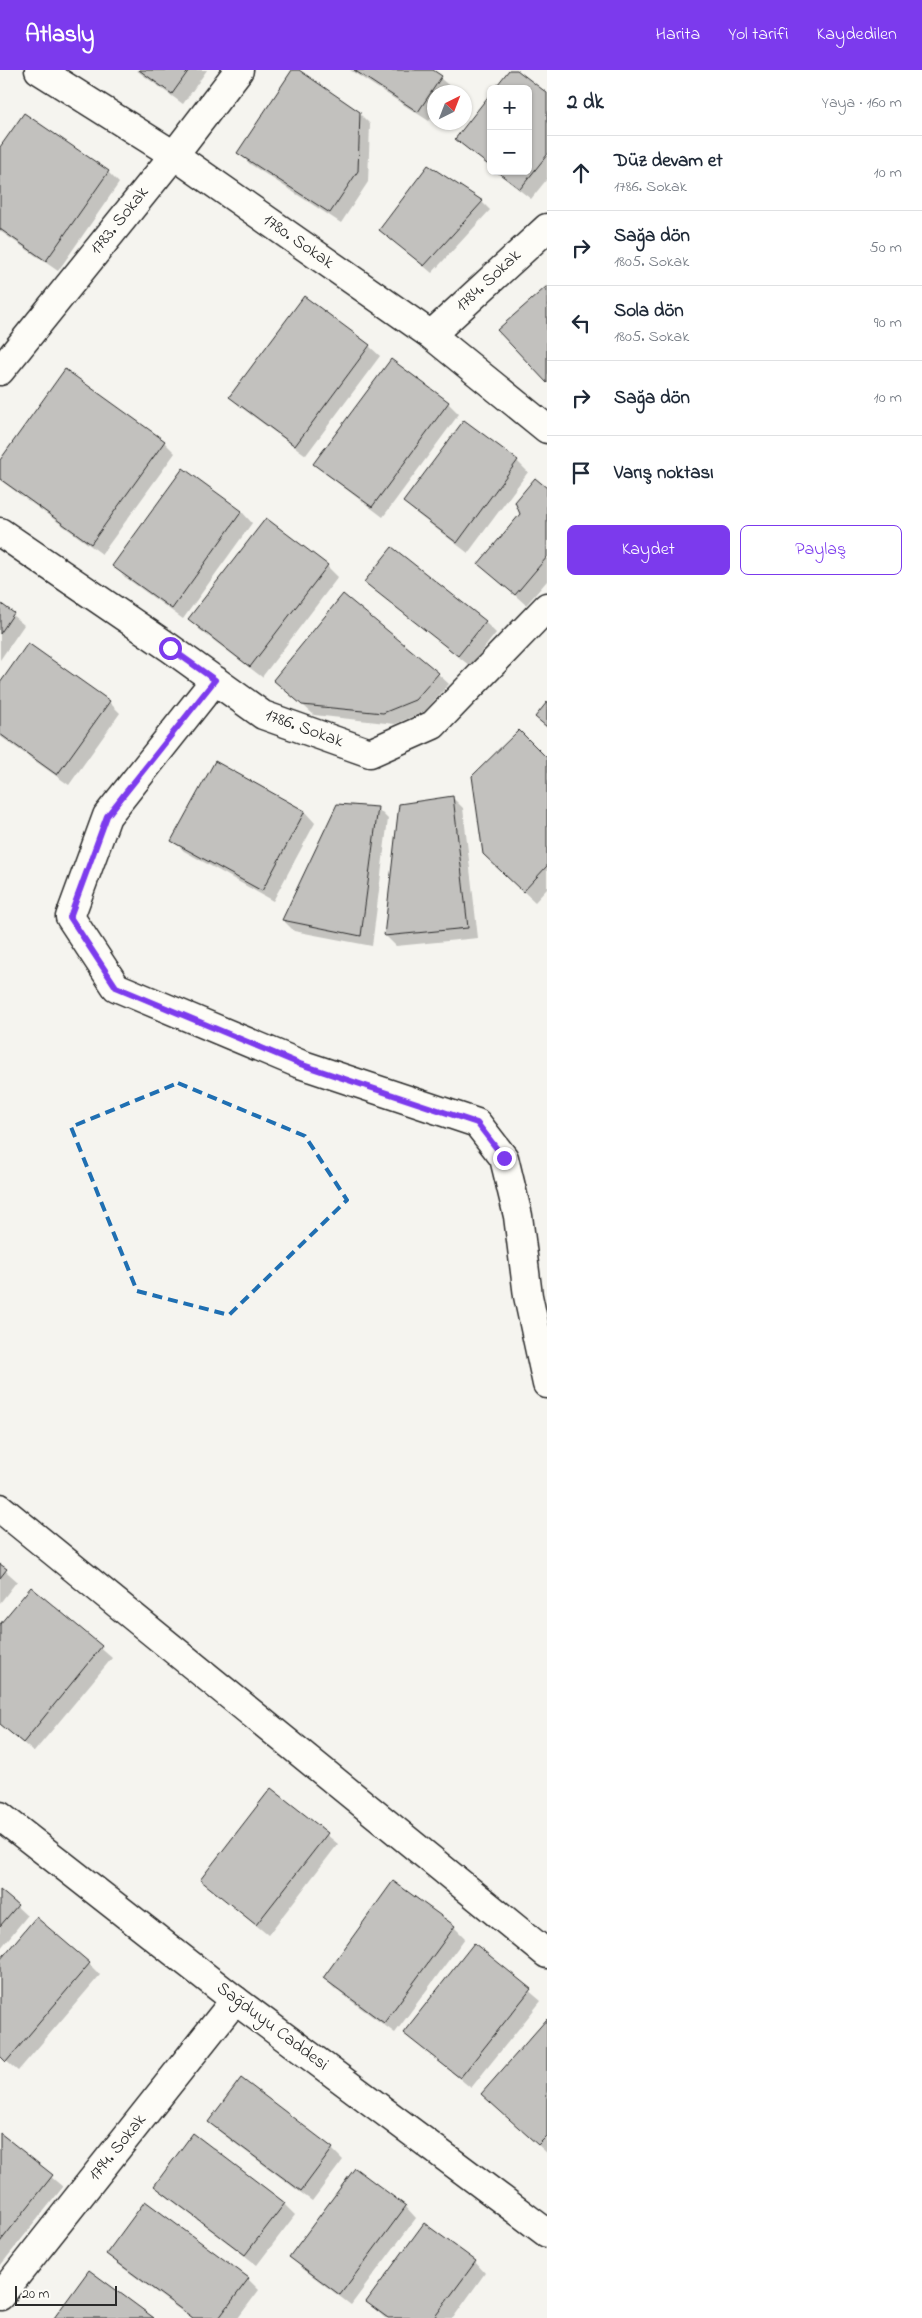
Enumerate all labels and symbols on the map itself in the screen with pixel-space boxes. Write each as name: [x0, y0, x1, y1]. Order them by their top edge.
north arrow: [427, 85, 472, 130]
street label: 1783. Sokak: [84, 181, 156, 261]
street label: 1780. Sokak: [257, 208, 339, 276]
street label: 1784. Sokak: [450, 244, 528, 318]
route start: [159, 637, 182, 660]
street label: 1786. Sokak: [261, 703, 347, 755]
route end: [493, 1147, 516, 1170]
street label: Sağduyu Caddesi: [210, 1976, 334, 2079]
street label: 1794. Sokak: [83, 2109, 153, 2187]
scale bar: [15, 2283, 118, 2306]

